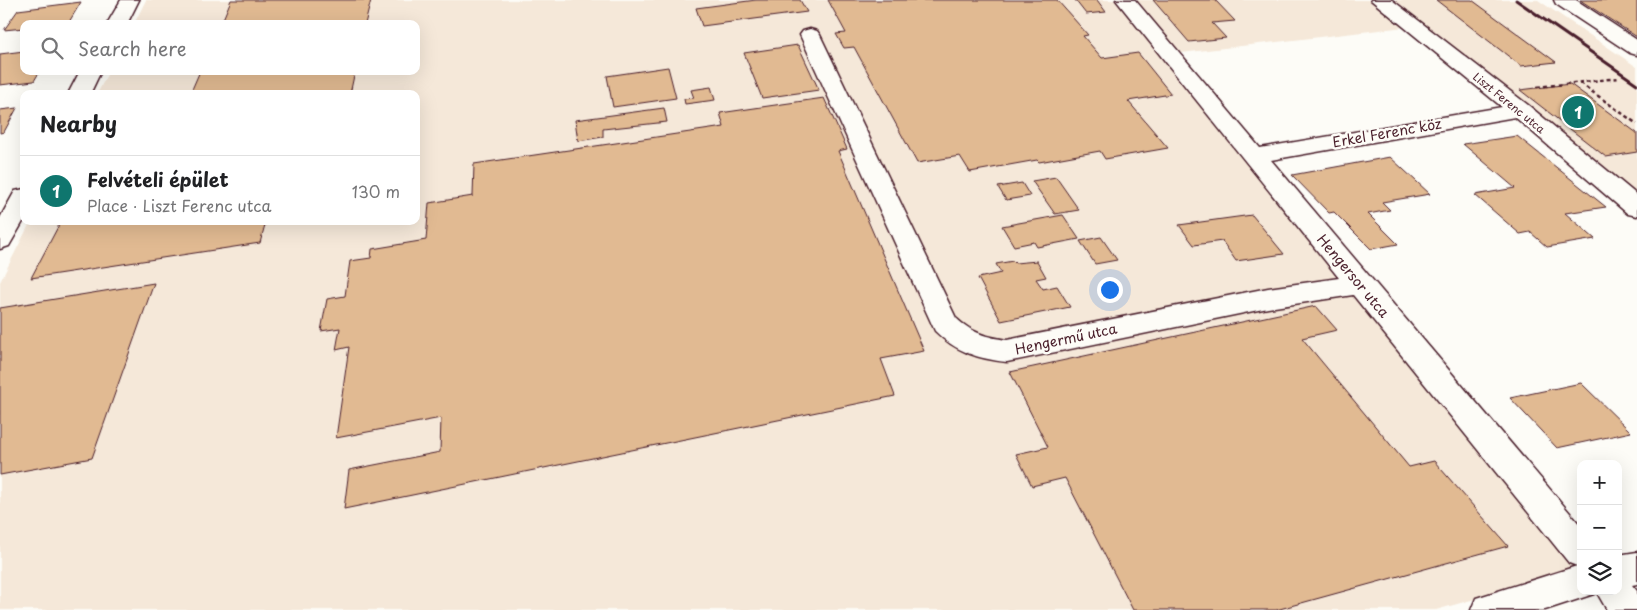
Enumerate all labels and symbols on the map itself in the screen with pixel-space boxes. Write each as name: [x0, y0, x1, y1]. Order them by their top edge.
street label: Liszt Ferenc utca: [1470, 68, 1549, 137]
pin: 1: [1562, 93, 1594, 131]
street label: Erkel Ferenc köz: [1331, 113, 1443, 152]
street label: Hengersor utca: [1312, 229, 1395, 322]
your location: [1097, 277, 1123, 303]
street label: Hengermű utca: [1013, 317, 1119, 360]

